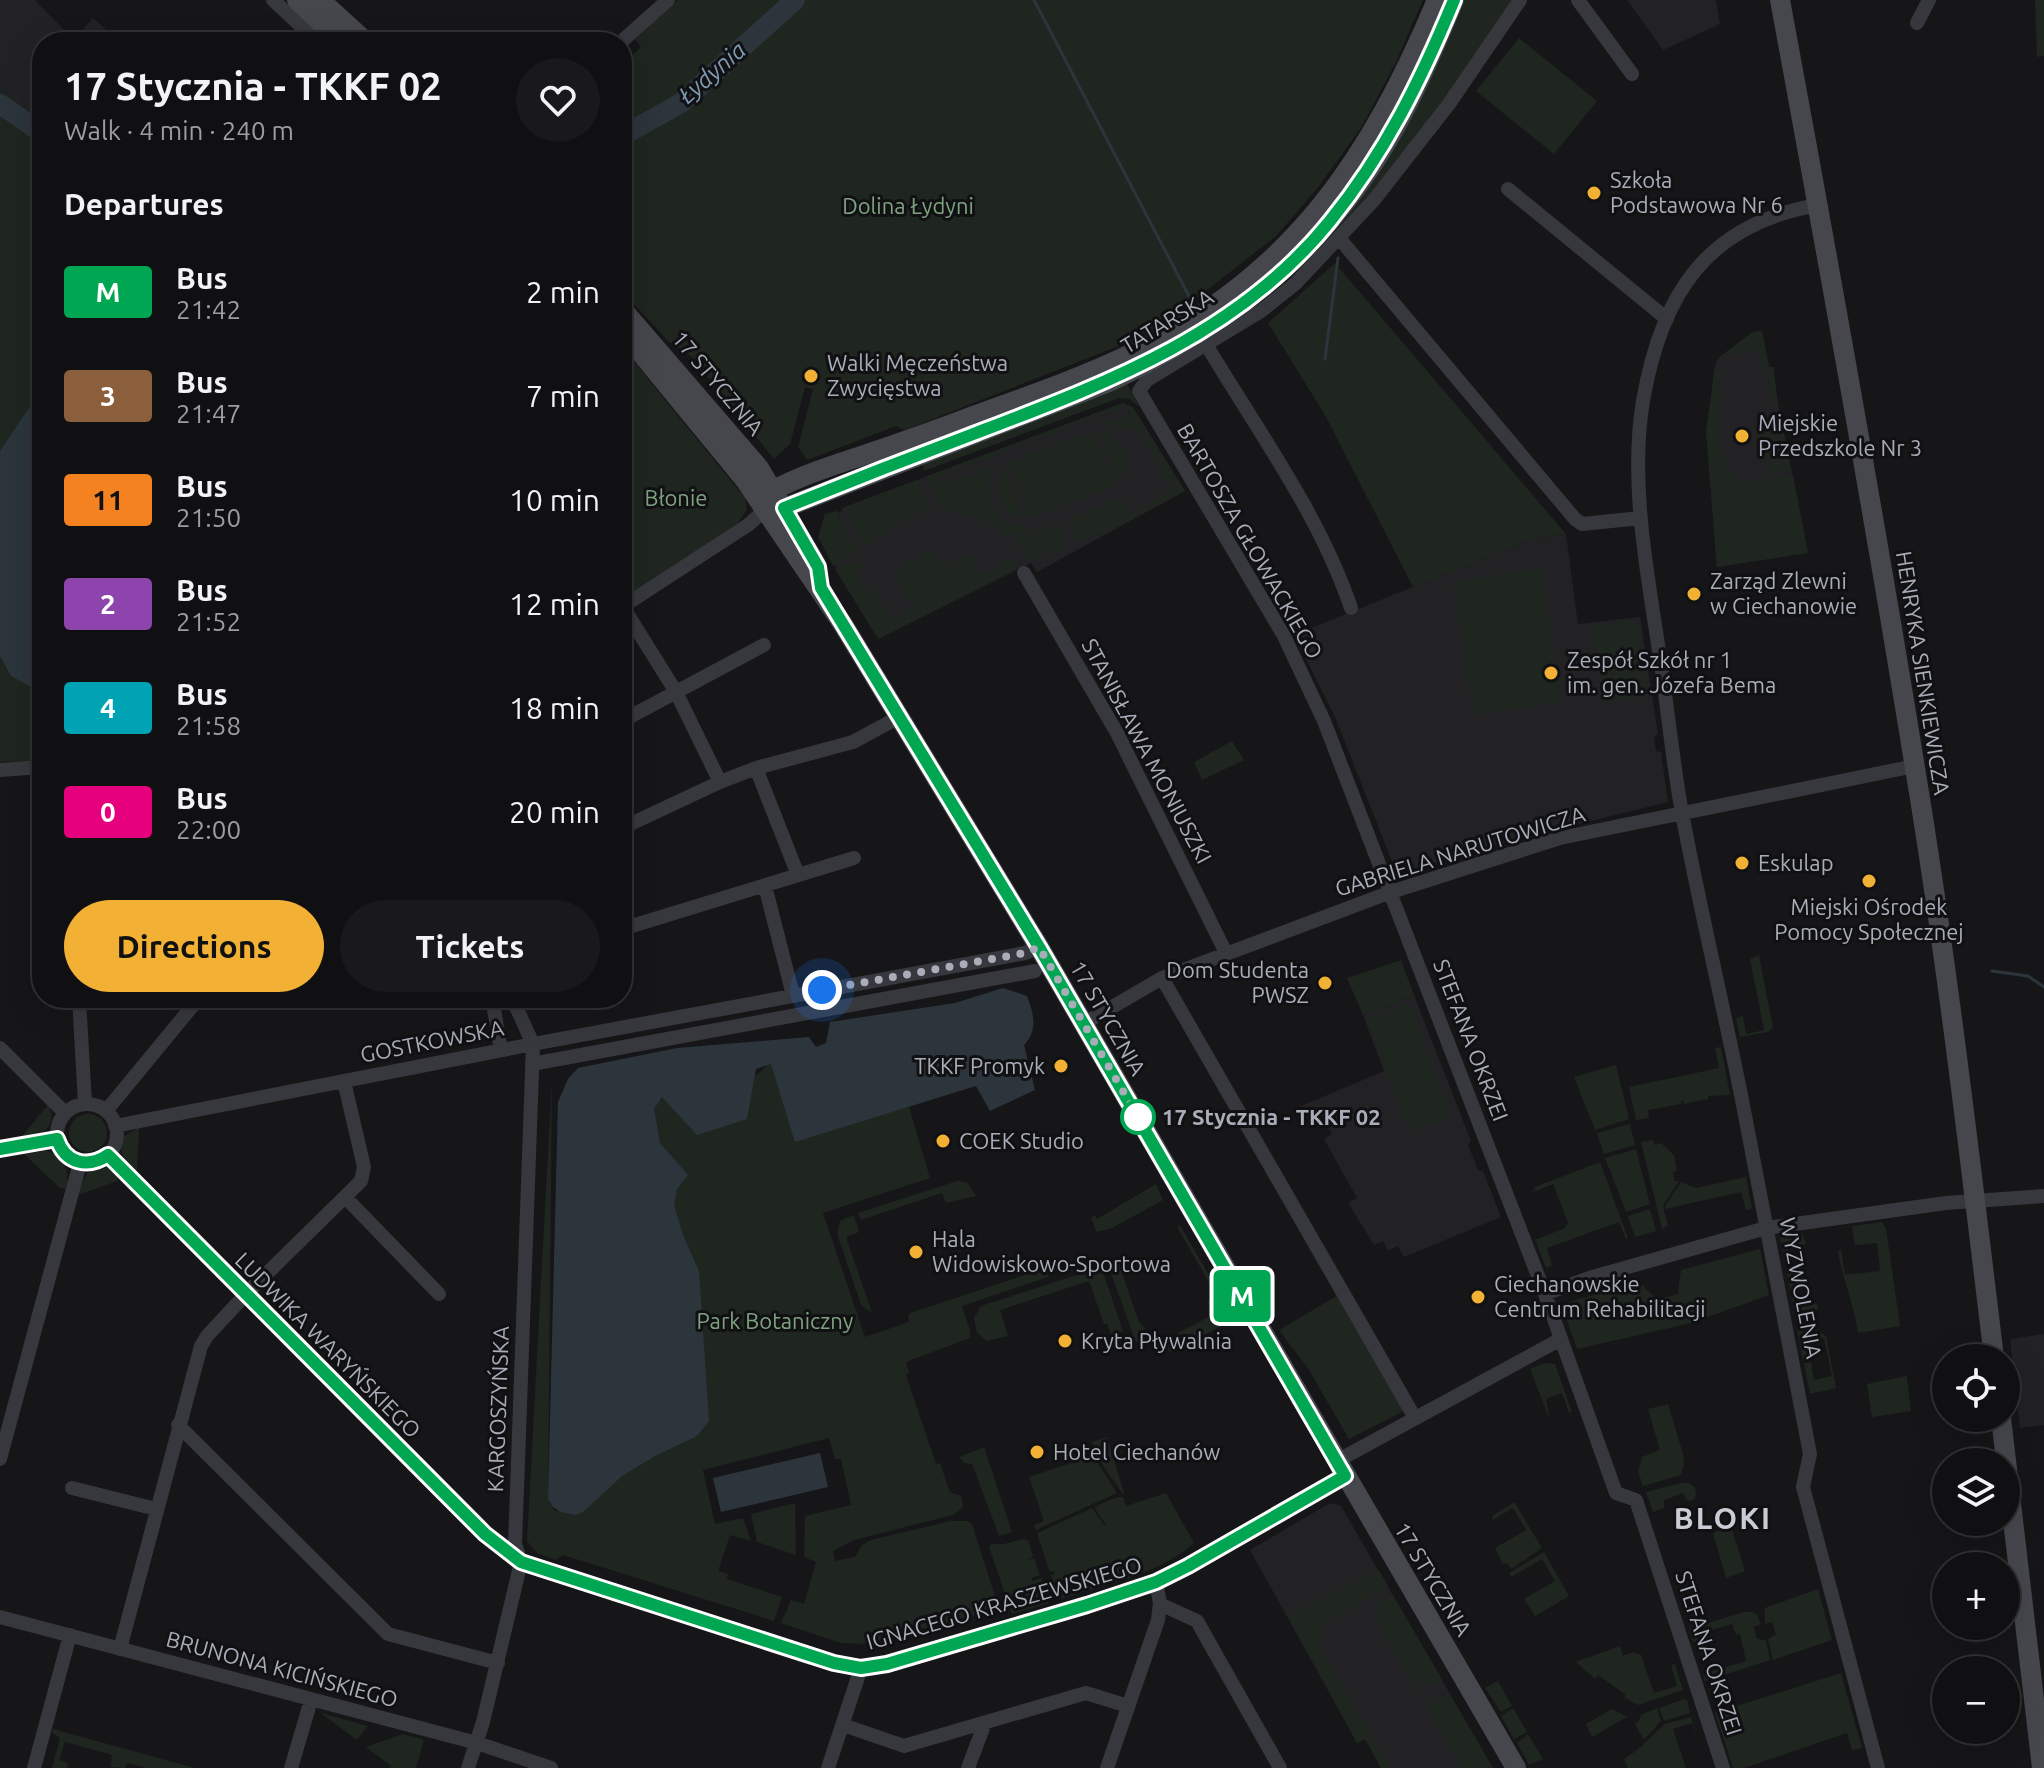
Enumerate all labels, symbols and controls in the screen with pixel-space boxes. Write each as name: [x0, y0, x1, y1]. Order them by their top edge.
water label: Łydynia: [673, 36, 751, 109]
button: heart: [516, 58, 600, 142]
text: 17 Stycznia - TKKF 02: [64, 65, 442, 107]
text: Walk · 4 min · 240 m: [64, 116, 294, 145]
place label: Szkoła Podstawowa Nr 6: [1610, 167, 1783, 217]
marker: Szkoła Podstawowa Nr 6: [1585, 184, 1603, 202]
text: Departures: [64, 187, 224, 221]
park label: Dolina Łydyni: [842, 193, 974, 218]
text: Bus: [176, 261, 228, 295]
text: 2 min: [526, 275, 600, 309]
text: M: [96, 276, 120, 307]
street label: TATARSKA: [1116, 283, 1218, 358]
text: 21:42: [176, 295, 241, 324]
street label: 17 STYCZNIA: [668, 326, 770, 440]
place label: Walki Męczeństwa Zwycięstwa: [827, 350, 1008, 400]
text: Bus: [176, 365, 228, 399]
marker: Walki Męczeństwa Zwycięstwa: [802, 367, 820, 385]
text: 7 min: [526, 379, 600, 413]
text: 3: [100, 380, 116, 411]
text: 21:47: [176, 399, 241, 428]
place label: Miejskie Przedszkole Nr 3: [1758, 410, 1922, 460]
street label: BARTOSZA GŁOWACKIEGO: [1173, 419, 1328, 663]
marker: Miejskie Przedszkole Nr 3: [1733, 427, 1751, 445]
text: Bus: [176, 469, 228, 503]
text: 10 min: [509, 483, 600, 517]
text: 11: [92, 484, 124, 515]
park label: Błonie: [645, 485, 707, 510]
text: 21:50: [176, 503, 241, 532]
street label: HENRYKA SIENKIEWICZA: [1892, 549, 1955, 797]
place label: Zarząd Zlewni w Ciechanowie: [1710, 568, 1857, 618]
text: Bus: [176, 573, 228, 607]
marker: Zarząd Zlewni w Ciechanowie: [1685, 585, 1703, 603]
text: 12 min: [509, 587, 600, 621]
text: 2: [100, 588, 116, 619]
text: 21:52: [176, 607, 241, 636]
street label: STANISŁAWA MONIUSZKI: [1078, 634, 1217, 867]
place label: Zespół Szkół nr 1 im. gen. Józefa Bema: [1567, 647, 1776, 697]
marker: Zespół Szkół nr 1 im. gen. Józefa Bema: [1542, 664, 1560, 682]
text: Bus: [176, 677, 228, 711]
text: 18 min: [509, 691, 600, 725]
text: 4: [100, 692, 116, 723]
text: 21:58: [176, 711, 241, 740]
text: Bus: [176, 781, 228, 815]
text: 20 min: [509, 795, 600, 829]
text: 0: [100, 796, 116, 827]
street label: GABRIELA NARUTOWICZA: [1332, 800, 1589, 901]
text: 22:00: [176, 815, 241, 844]
place label: Eskulap: [1758, 850, 1834, 875]
marker: Eskulap: [1733, 854, 1751, 872]
marker: Miejski Ośrodek Pomocy Społecznej: [1860, 872, 1878, 890]
place label: Miejski Ośrodek Pomocy Społecznej: [1774, 894, 1964, 944]
button: Directions: [64, 900, 324, 992]
button: Tickets: [340, 900, 600, 992]
street label: STEFANA OKRZEI: [1429, 955, 1514, 1124]
street label: 17 STYCZNIA: [1066, 956, 1152, 1080]
place label: Dom Studenta PWSZ: [1166, 957, 1309, 1007]
your location: [802, 970, 842, 1010]
marker: Dom Studenta PWSZ: [1316, 974, 1334, 992]
street label: GOSTKOWSKA: [358, 1014, 506, 1067]
place label: TKKF Promyk: [914, 1053, 1045, 1078]
marker: TKKF Promyk: [1052, 1057, 1070, 1075]
marker: 17 Stycznia - TKKF 02: [1121, 1100, 1155, 1134]
place label: 17 Stycznia - TKKF 02: [1162, 1104, 1381, 1129]
place label: COEK Studio: [959, 1128, 1084, 1153]
marker: COEK Studio: [934, 1132, 952, 1150]
street label: WYZWOLENIA: [1776, 1215, 1828, 1361]
place label: Hala Widowiskowo-Sportowa: [932, 1226, 1171, 1276]
marker: Hala Widowiskowo-Sportowa: [907, 1243, 925, 1261]
street label: LUDWIKA WARYŃSKIEGO: [231, 1246, 427, 1442]
line badge: M: [1216, 1270, 1268, 1322]
place label: Ciechanowskie Centrum Rehabilitacji: [1494, 1271, 1706, 1321]
text: M: [1230, 1280, 1254, 1311]
marker: Ciechanowskie Centrum Rehabilitacji: [1469, 1288, 1487, 1306]
park label: Park Botaniczny: [697, 1308, 854, 1333]
street label: KARGOSZYŃSKA: [481, 1325, 513, 1493]
place label: Kryta Pływalnia: [1081, 1328, 1232, 1353]
marker: Kryta Pływalnia: [1056, 1332, 1074, 1350]
map controls: [1932, 1344, 2020, 1744]
button: locate: [1932, 1344, 2020, 1432]
place label: Hotel Ciechanów: [1053, 1439, 1220, 1464]
marker: Hotel Ciechanów: [1028, 1443, 1046, 1461]
button: layers: [1932, 1448, 2020, 1536]
district label: BLOKI: [1674, 1501, 1772, 1535]
street label: 17 STYCZNIA: [1390, 1517, 1477, 1641]
street label: IGNACEGO KRASZEWSKIEGO: [863, 1551, 1145, 1654]
button: +: [1932, 1552, 2020, 1640]
street label: STEFANA OKRZEI: [1671, 1568, 1748, 1738]
street label: BRUNONA KICIŃSKIEGO: [164, 1625, 401, 1711]
button: −: [1932, 1656, 2020, 1744]

